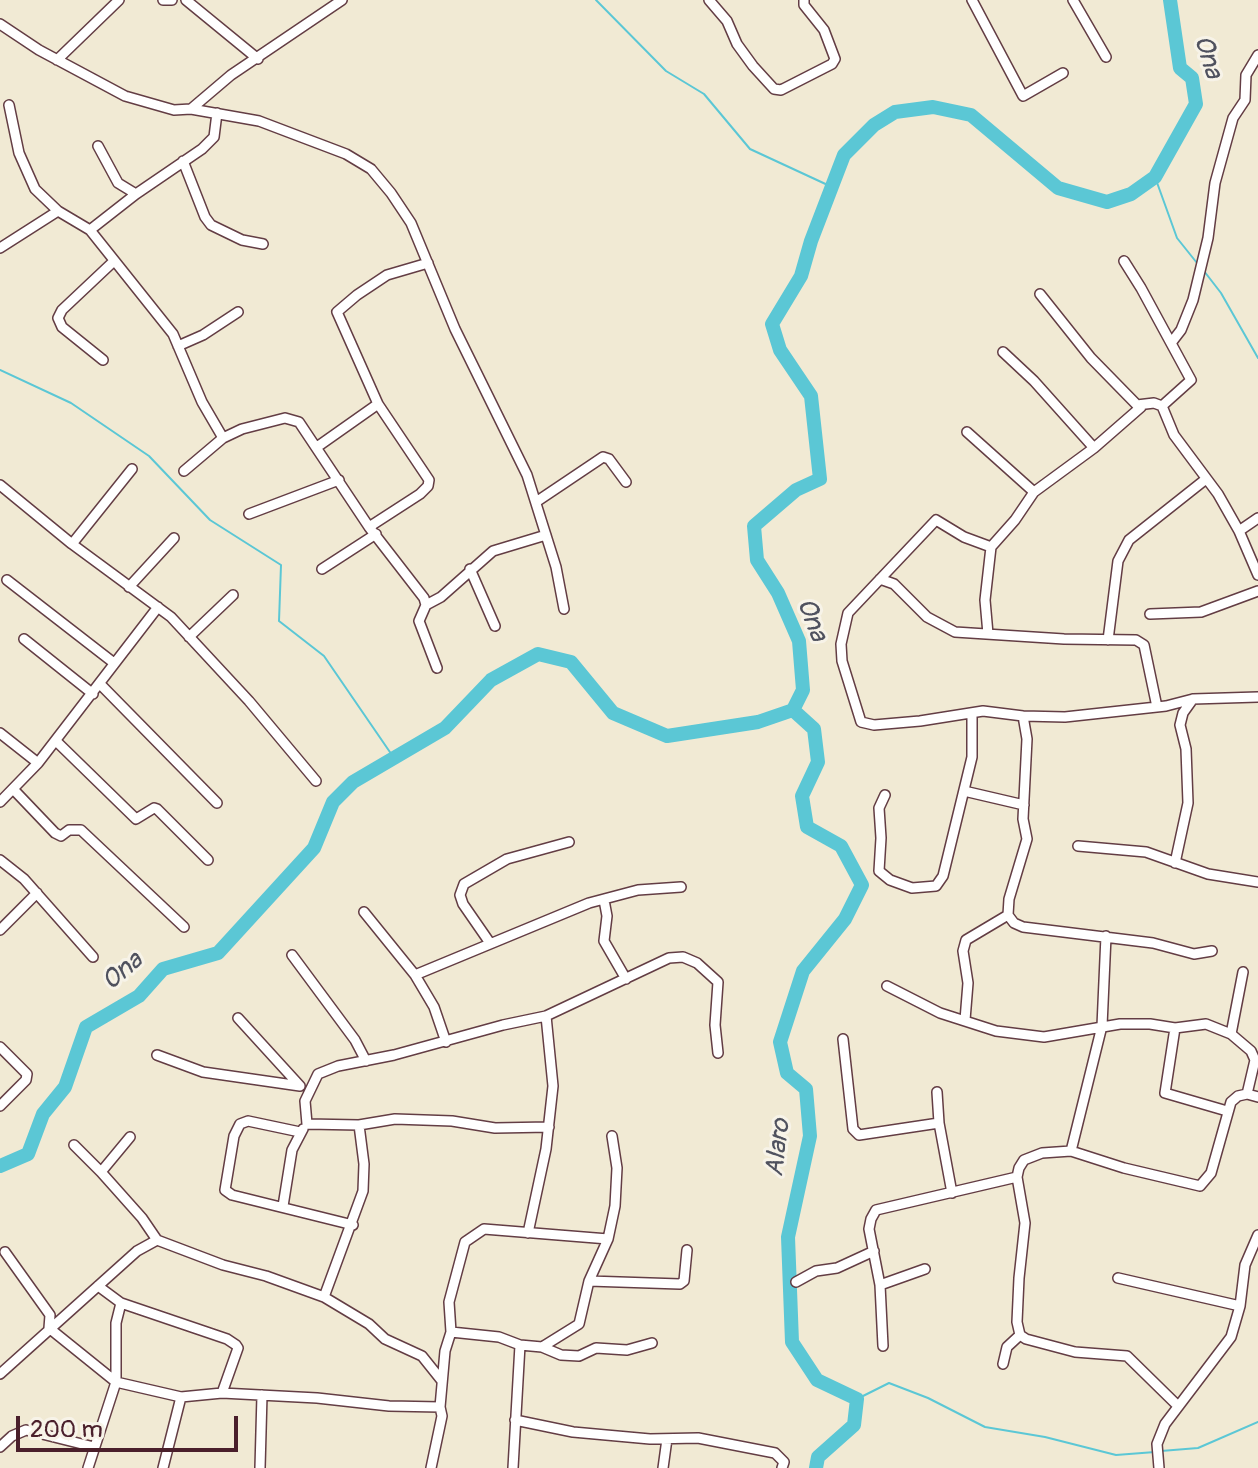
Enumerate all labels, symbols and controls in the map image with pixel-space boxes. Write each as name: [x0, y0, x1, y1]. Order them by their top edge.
water label: Ona: [1186, 32, 1228, 82]
water label: Ona: [789, 594, 833, 646]
water label: Ona: [96, 946, 150, 998]
water label: Alaro: [760, 1117, 798, 1179]
scale bar: [20, 1400, 242, 1450]
text: 200 m: [30, 1415, 103, 1444]

